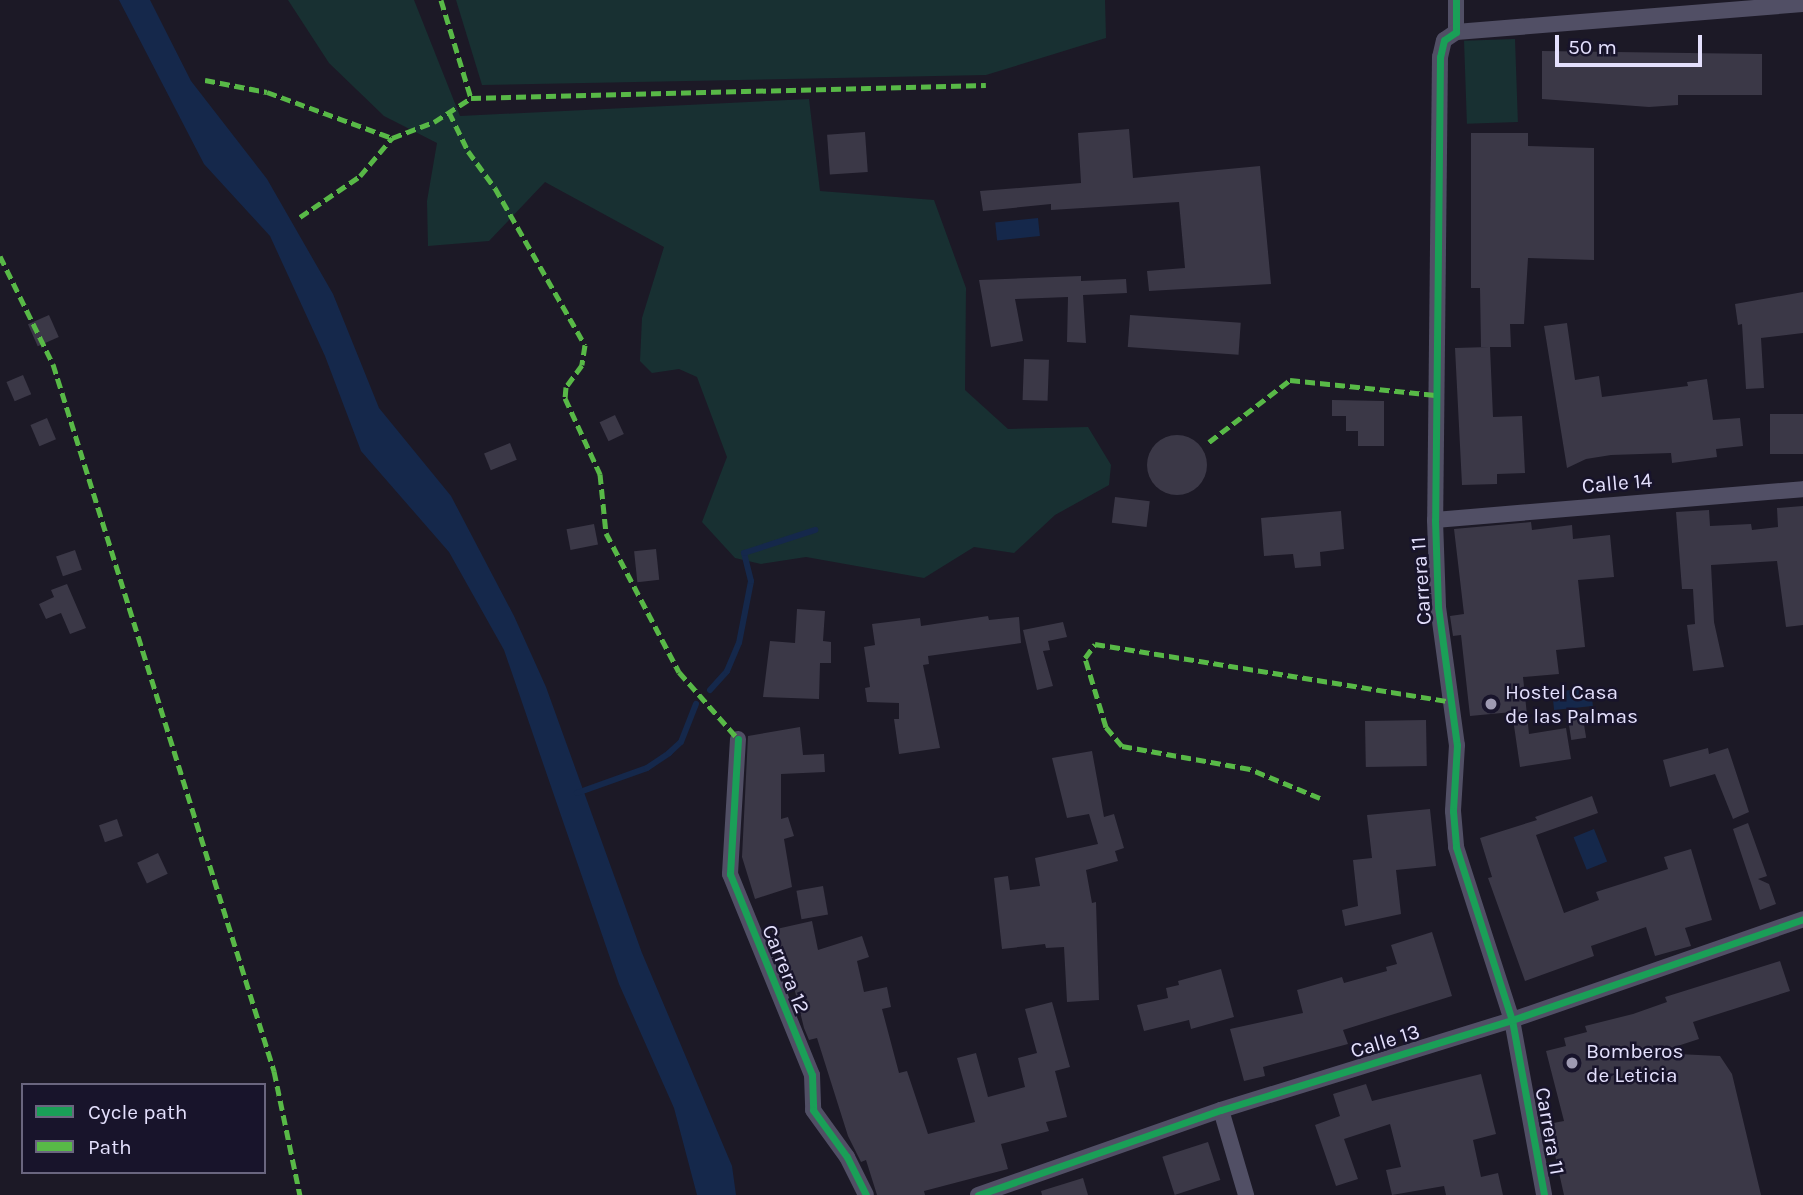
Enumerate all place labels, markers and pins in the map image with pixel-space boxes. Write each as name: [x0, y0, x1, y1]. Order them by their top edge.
place label: Hostel Casa de las Palmas: [1505, 679, 1638, 729]
marker: Hostel Casa de las Palmas: [1483, 696, 1499, 712]
place label: Bomberos de Leticia: [1586, 1038, 1684, 1088]
marker: Bomberos de Leticia: [1564, 1055, 1580, 1071]

